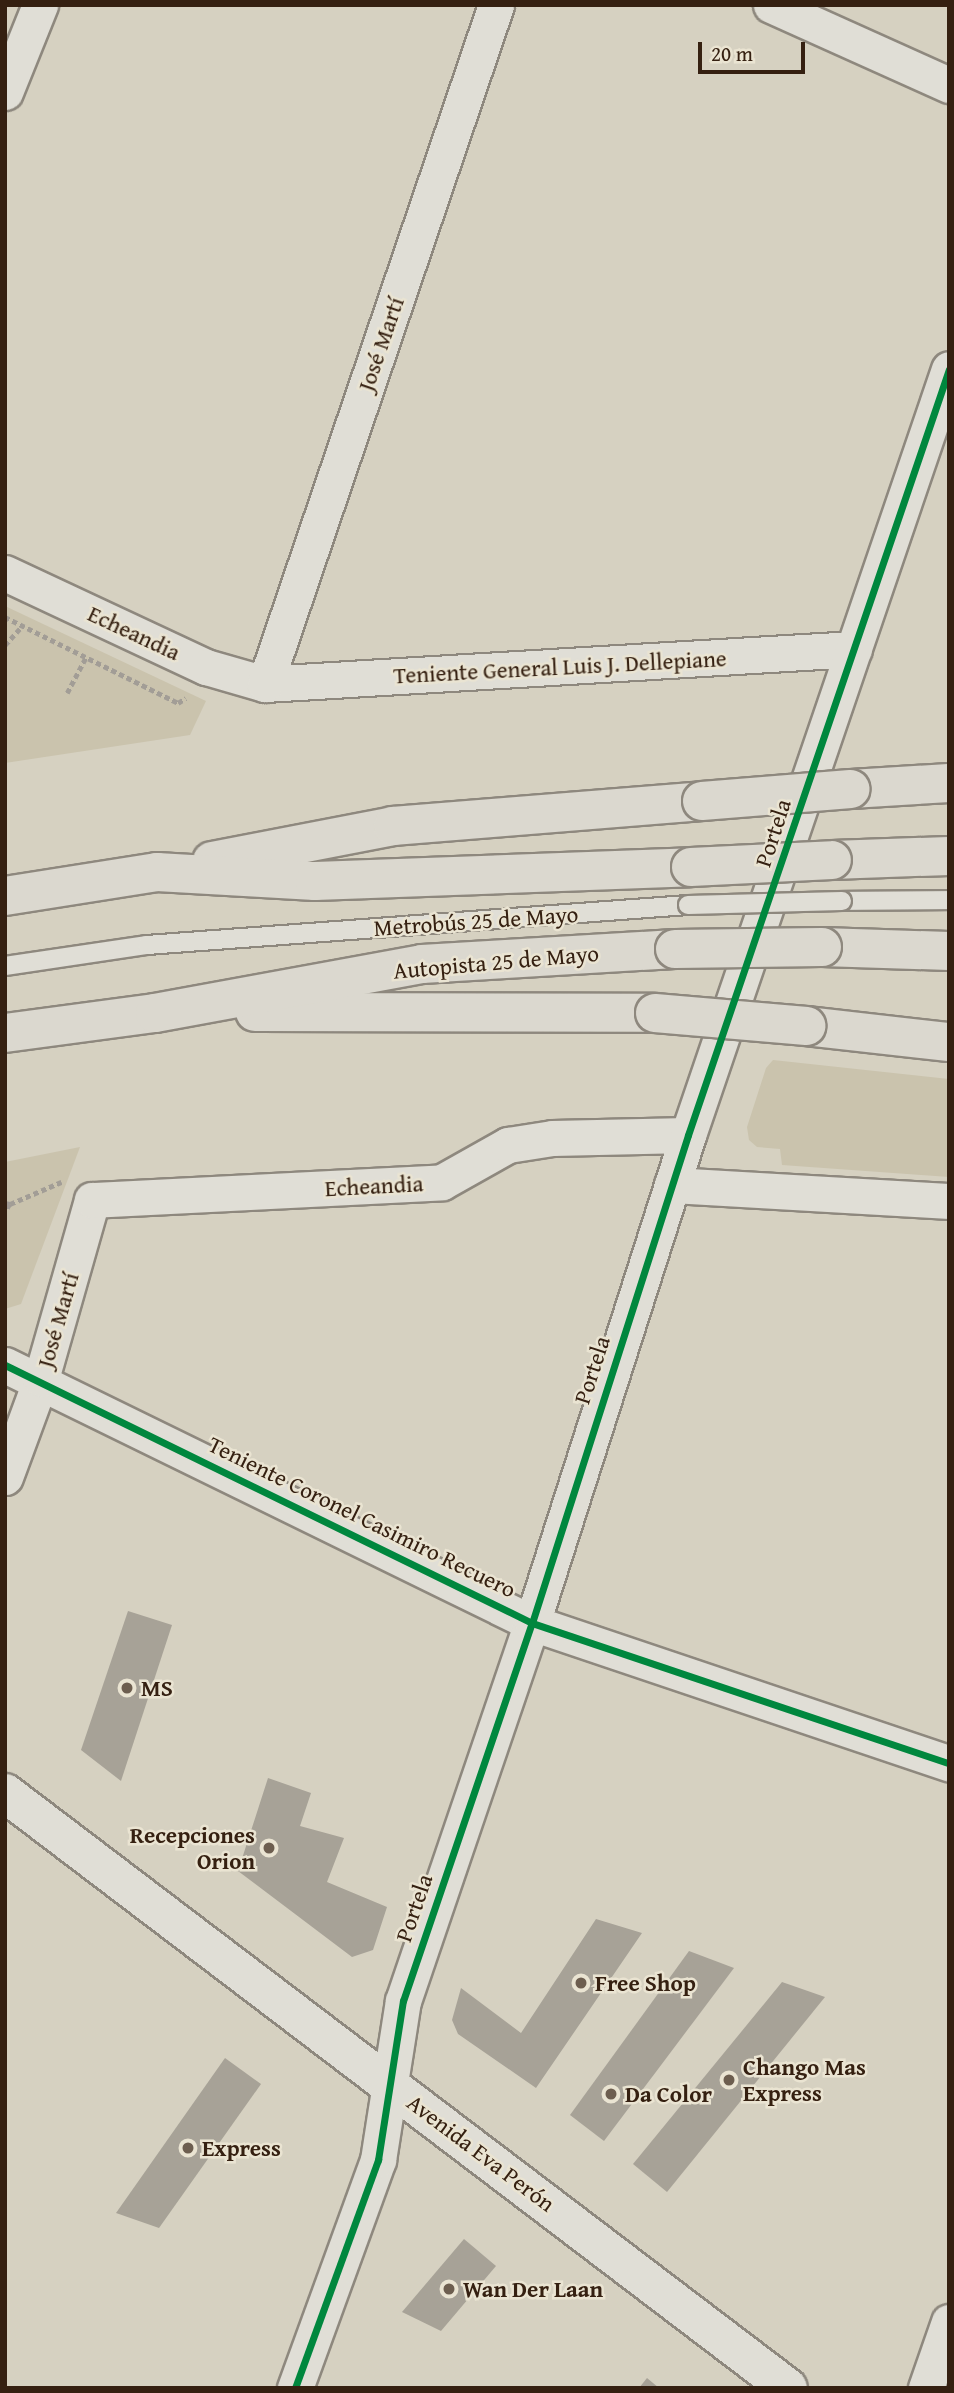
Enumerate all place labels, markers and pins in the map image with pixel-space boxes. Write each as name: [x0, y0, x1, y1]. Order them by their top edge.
place label: MS: [141, 1674, 173, 1702]
marker: MS: [119, 1680, 135, 1696]
place label: Recepciones Orion: [130, 1821, 255, 1875]
marker: Recepciones Orion: [261, 1840, 277, 1856]
place label: Free Shop: [595, 1969, 696, 1997]
marker: Free Shop: [573, 1975, 589, 1991]
place label: Chango Mas Express: [743, 2053, 866, 2107]
marker: Chango Mas Express: [721, 2072, 737, 2088]
place label: Da Color: [625, 2080, 712, 2108]
marker: Da Color: [603, 2086, 619, 2102]
place label: Express: [202, 2134, 281, 2162]
marker: Express: [180, 2140, 196, 2156]
place label: Wan Der Laan: [463, 2275, 603, 2303]
marker: Wan Der Laan: [441, 2281, 457, 2297]

